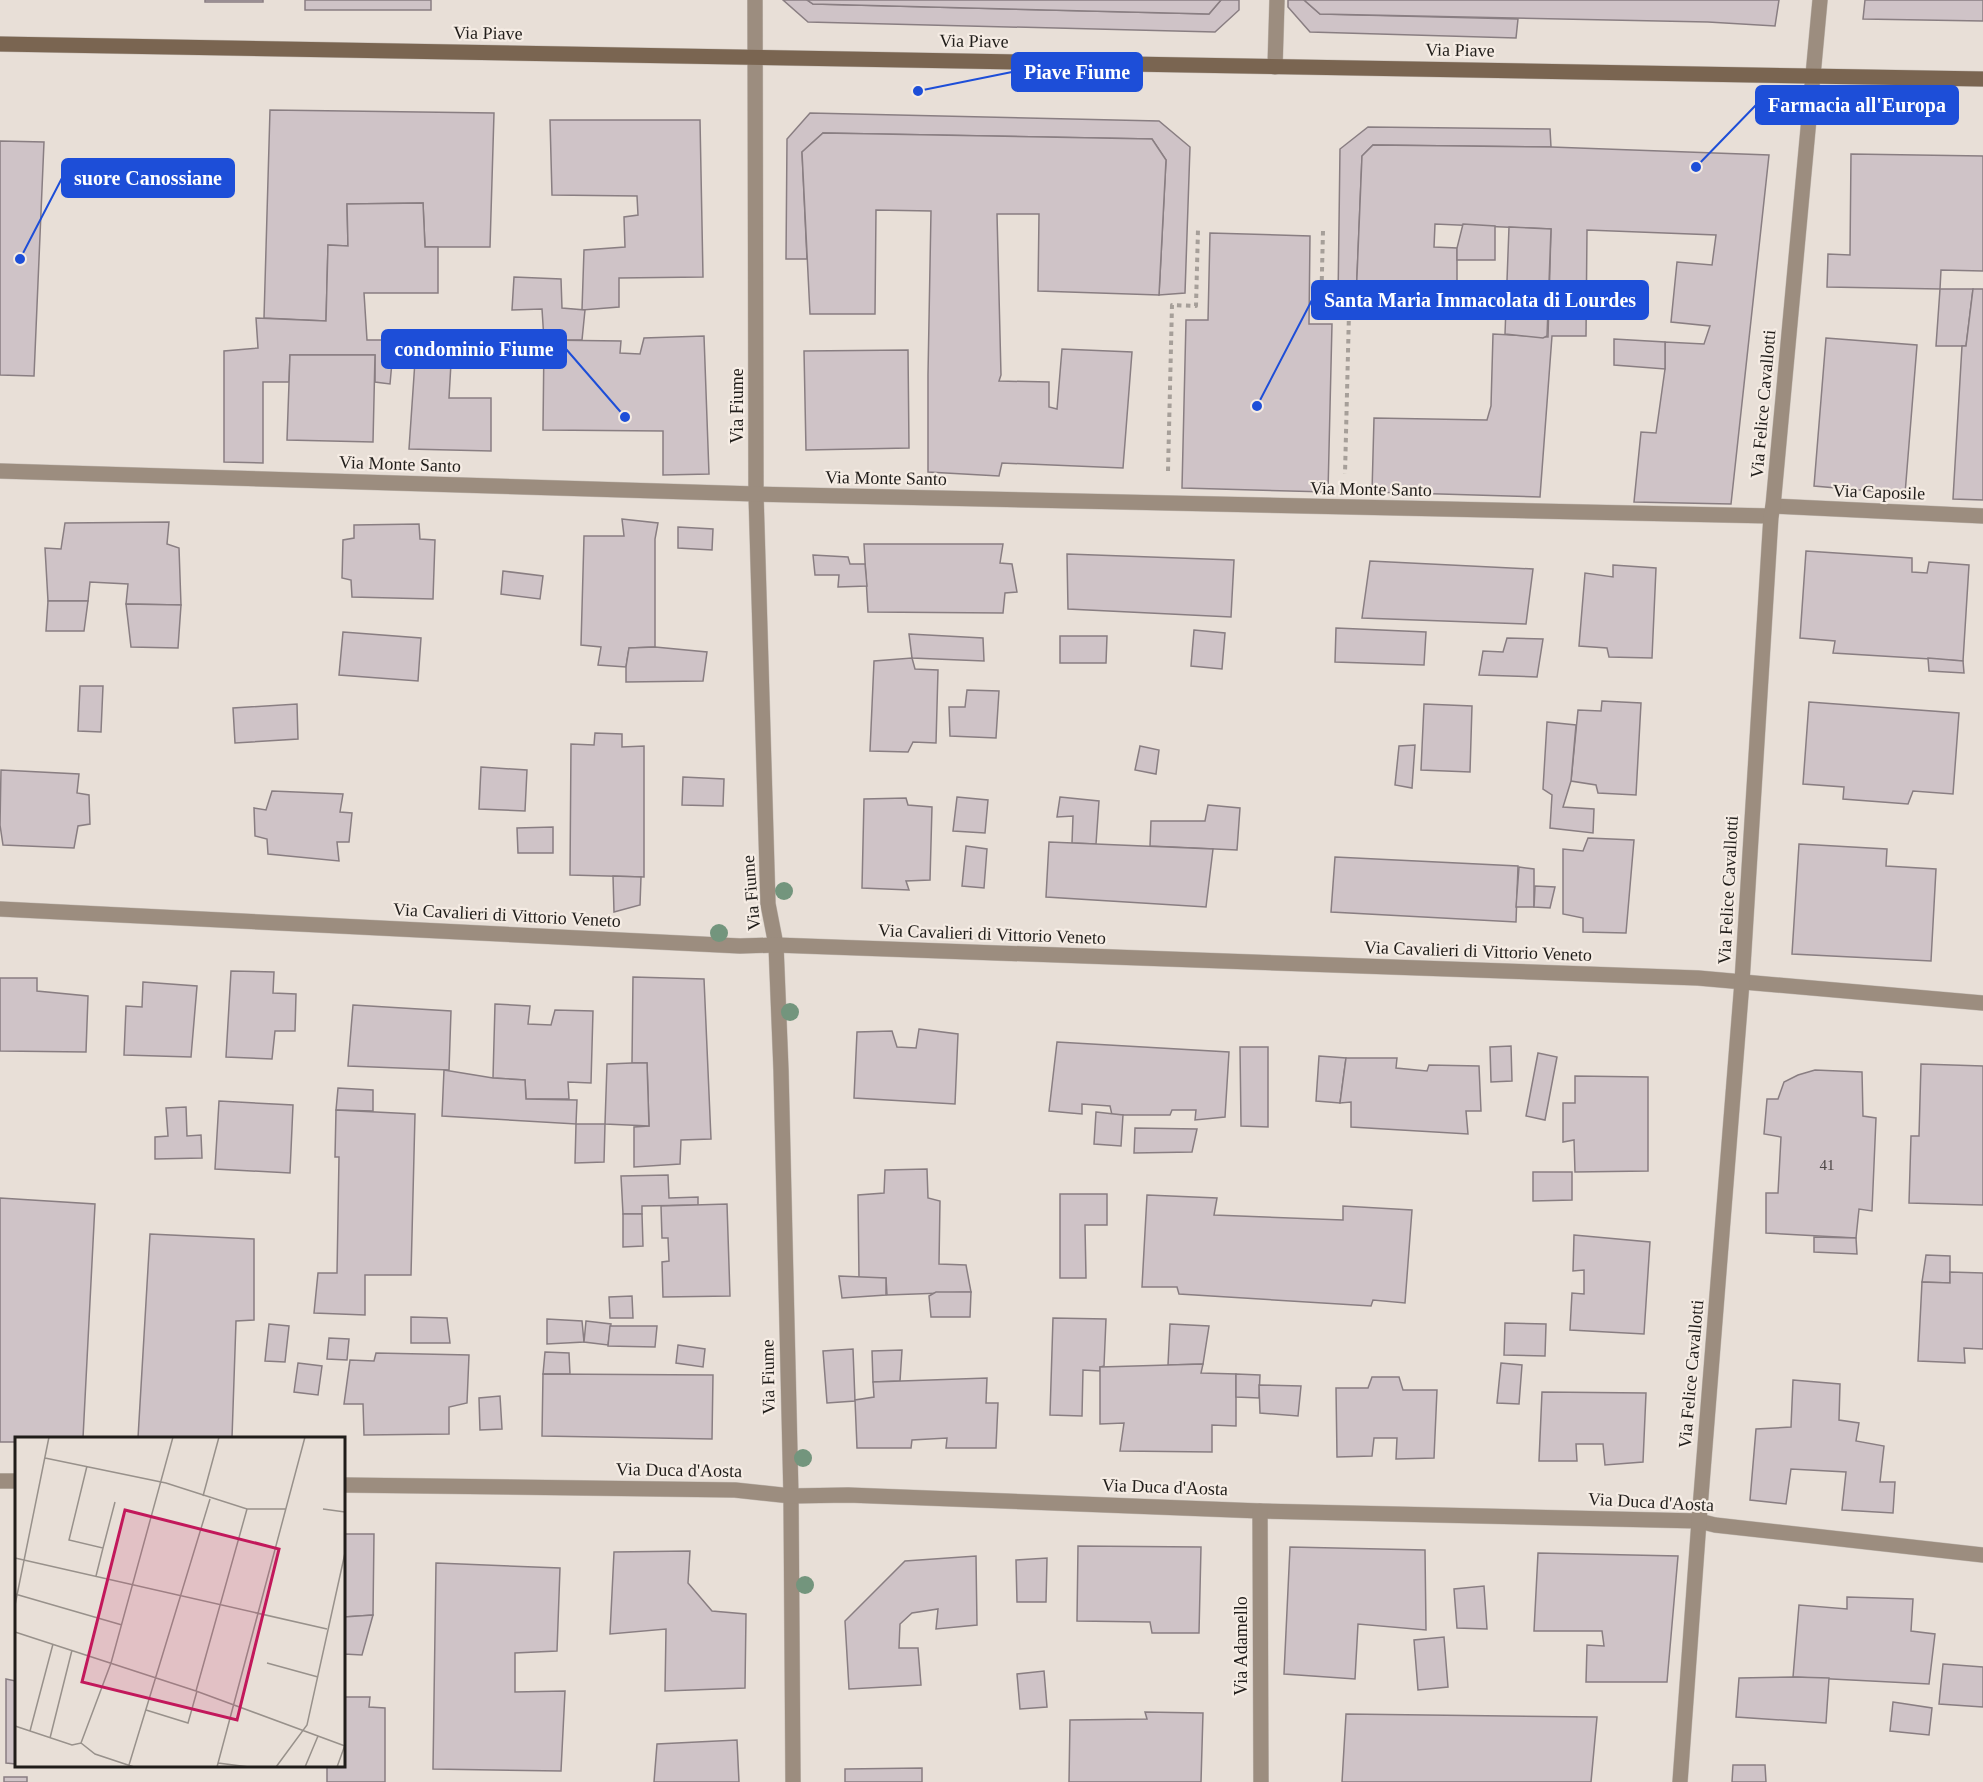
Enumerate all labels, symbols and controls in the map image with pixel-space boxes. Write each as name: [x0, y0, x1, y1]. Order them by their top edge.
street label: Via Piave: [453, 22, 523, 44]
street label: Via Piave: [939, 30, 1009, 52]
street label: Via Piave: [1425, 39, 1495, 61]
callout: Piave Fiume: [1012, 53, 1142, 91]
text: Piave Fiume: [1024, 61, 1130, 83]
callout: Farmacia all'Europa: [1756, 86, 1958, 124]
text: Farmacia all'Europa: [1768, 94, 1946, 117]
callout: suore Canossiane: [62, 159, 234, 197]
text: suore Canossiane: [74, 167, 222, 189]
callout: Santa Maria Immacolata di Lourdes: [1312, 281, 1648, 319]
text: Santa Maria Immacolata di Lourdes: [1324, 289, 1636, 311]
street label: Via Felice Cavallotti: [1747, 329, 1779, 479]
callout: condominio Fiume: [382, 330, 566, 368]
text: condominio Fiume: [394, 338, 554, 360]
street label: Via Fiume: [727, 368, 747, 444]
street label: Via Monte Santo: [339, 452, 461, 476]
street label: Via Monte Santo: [825, 467, 947, 489]
street label: Via Monte Santo: [1310, 478, 1432, 500]
street label: Via Caposile: [1832, 480, 1926, 504]
street label: Via Felice Cavallotti: [1714, 815, 1742, 965]
street label: Via Fiume: [738, 855, 764, 931]
street label: Via Cavalieri di Vittorio Veneto: [393, 899, 621, 931]
street label: Via Cavalieri di Vittorio Veneto: [878, 920, 1106, 948]
street label: Via Cavalieri di Vittorio Veneto: [1364, 937, 1592, 965]
house number: 41: [1820, 1157, 1835, 1173]
street label: Via Felice Cavallotti: [1675, 1299, 1707, 1449]
street label: Via Fiume: [757, 1339, 779, 1415]
inset map: [15, 1437, 345, 1767]
street label: Via Duca d'Aosta: [616, 1459, 742, 1481]
street label: Via Duca d'Aosta: [1102, 1475, 1228, 1499]
street label: Via Duca d'Aosta: [1588, 1489, 1715, 1515]
street label: Via Adamello: [1231, 1596, 1251, 1696]

